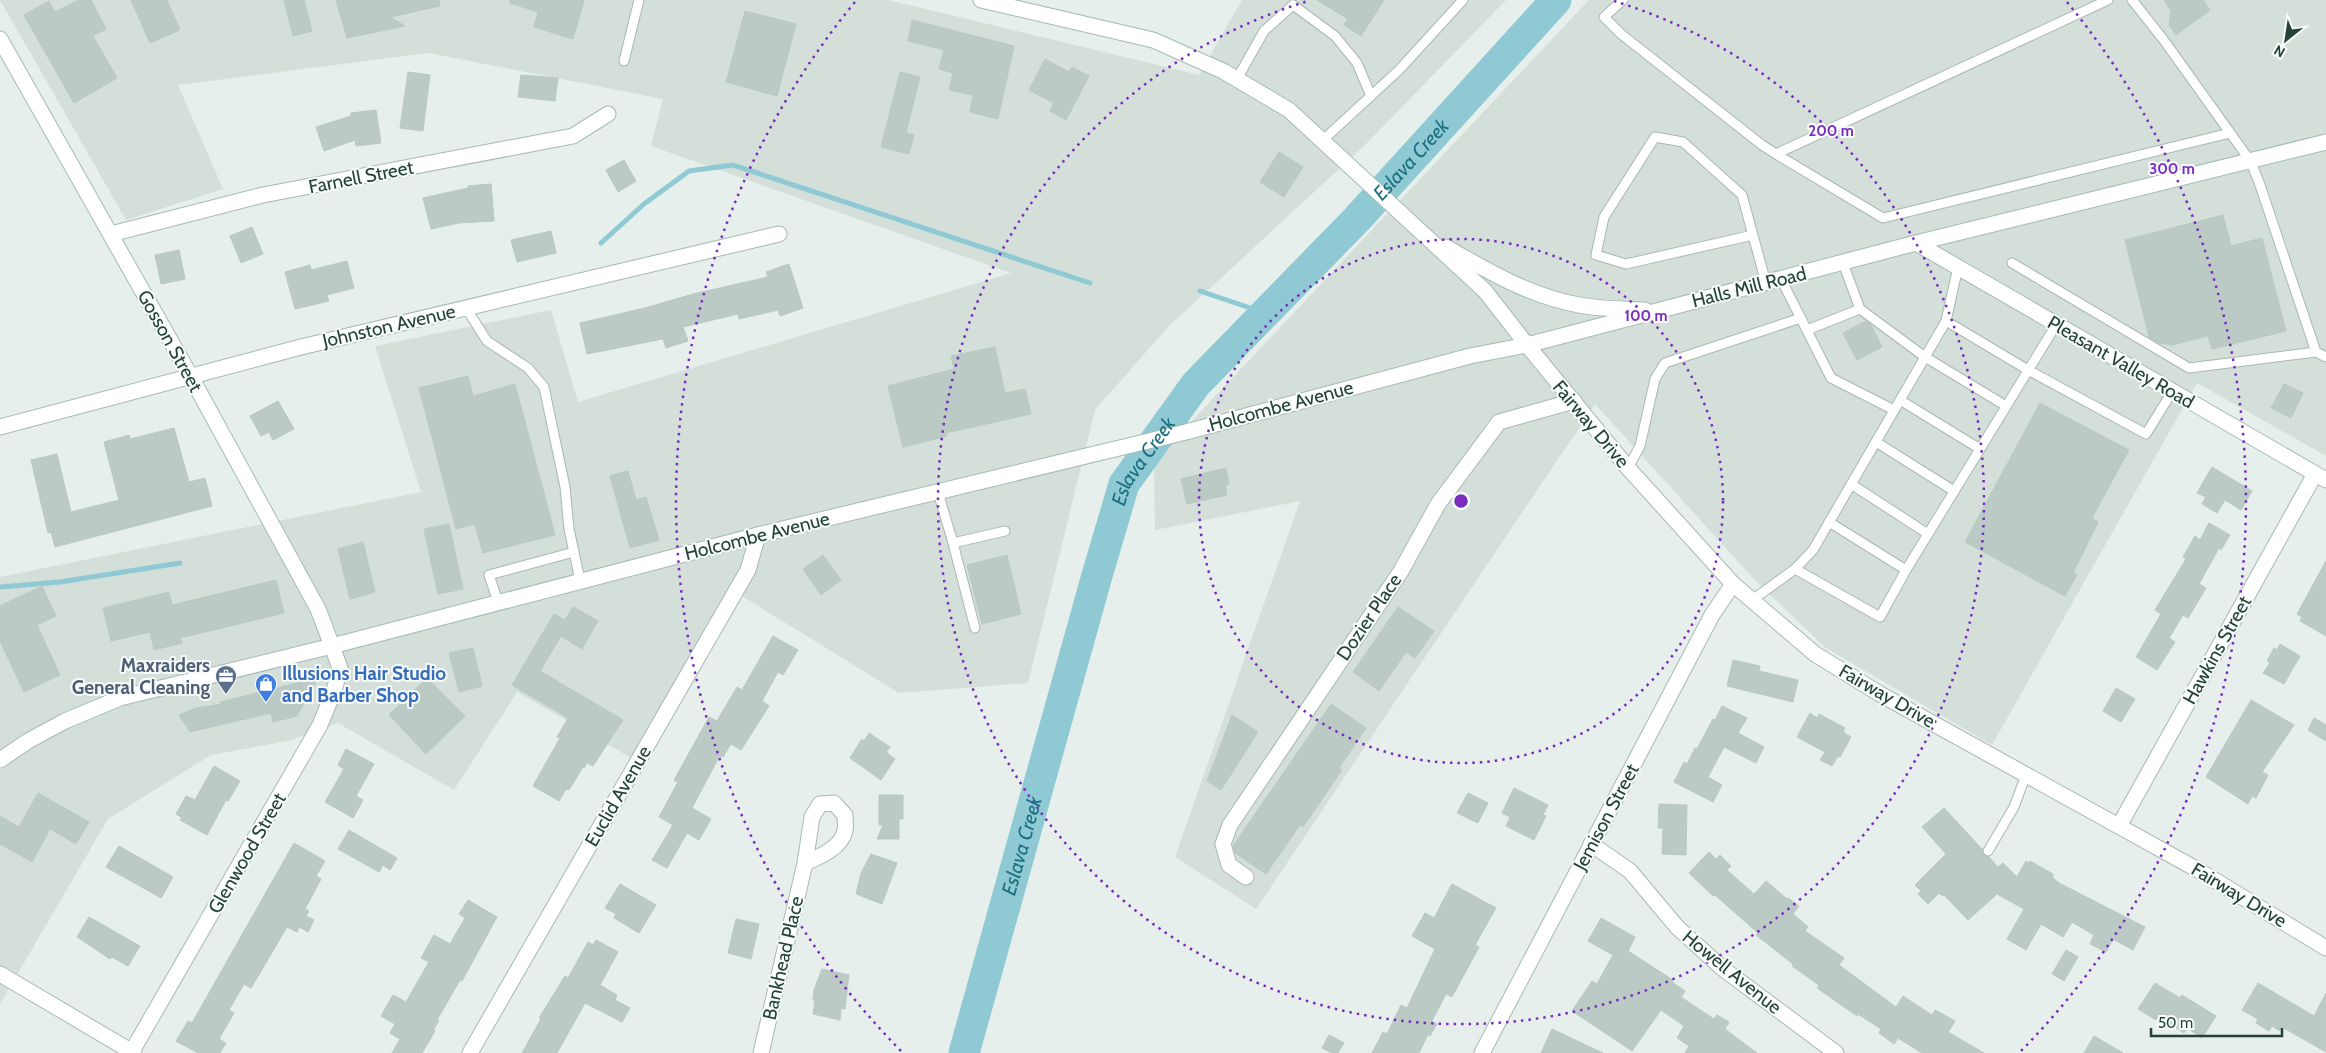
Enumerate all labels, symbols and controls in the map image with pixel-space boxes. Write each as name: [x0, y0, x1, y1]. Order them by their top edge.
north arrow: [2261, 15, 2311, 65]
text: N: [2271, 41, 2288, 62]
water label: Eslava Creek: [1368, 113, 1455, 205]
text: 200 m: [1808, 122, 1854, 140]
street label: Farnell Street: [307, 155, 416, 198]
text: 300 m: [2149, 160, 2195, 178]
street label: Halls Mill Road: [1689, 262, 1809, 312]
street label: Gosson Street: [133, 286, 208, 397]
street label: Johnston Avenue: [319, 299, 458, 353]
text: 100 m: [1624, 307, 1668, 325]
street label: Pleasant Valley Road: [2044, 311, 2198, 413]
street label: Holcombe Avenue: [1206, 376, 1356, 436]
street label: Fairway Drive: [1548, 376, 1634, 473]
water label: Eslava Creek: [1106, 411, 1181, 508]
centre of rings: [1452, 492, 1470, 510]
street label: Holcombe Avenue: [682, 507, 832, 565]
street label: Dozier Place: [1332, 569, 1407, 665]
street label: Hawkins Street: [2178, 591, 2256, 708]
place label: Maxraiders General Cleaning: [72, 654, 210, 699]
street label: Fairway Drive: [1835, 659, 1939, 733]
place label: Illusions Hair Studio and Barber Shop: [282, 662, 446, 707]
office icon: Maxraiders General Cleaning: [214, 664, 238, 695]
shop icon: Illusions Hair Studio and Barber Shop: [254, 672, 278, 703]
street label: Euclid Avenue: [580, 741, 656, 850]
street label: Jemison Street: [1568, 759, 1644, 875]
street label: Glenwood Street: [203, 788, 291, 917]
water label: Eslava Creek: [997, 793, 1047, 898]
street label: Fairway Drive: [2187, 858, 2291, 933]
street label: Bankhead Place: [758, 894, 808, 1022]
street label: Howell Avenue: [1678, 925, 1786, 1019]
scale bar: [2151, 1006, 2282, 1038]
text: 50 m: [2158, 1014, 2193, 1032]

